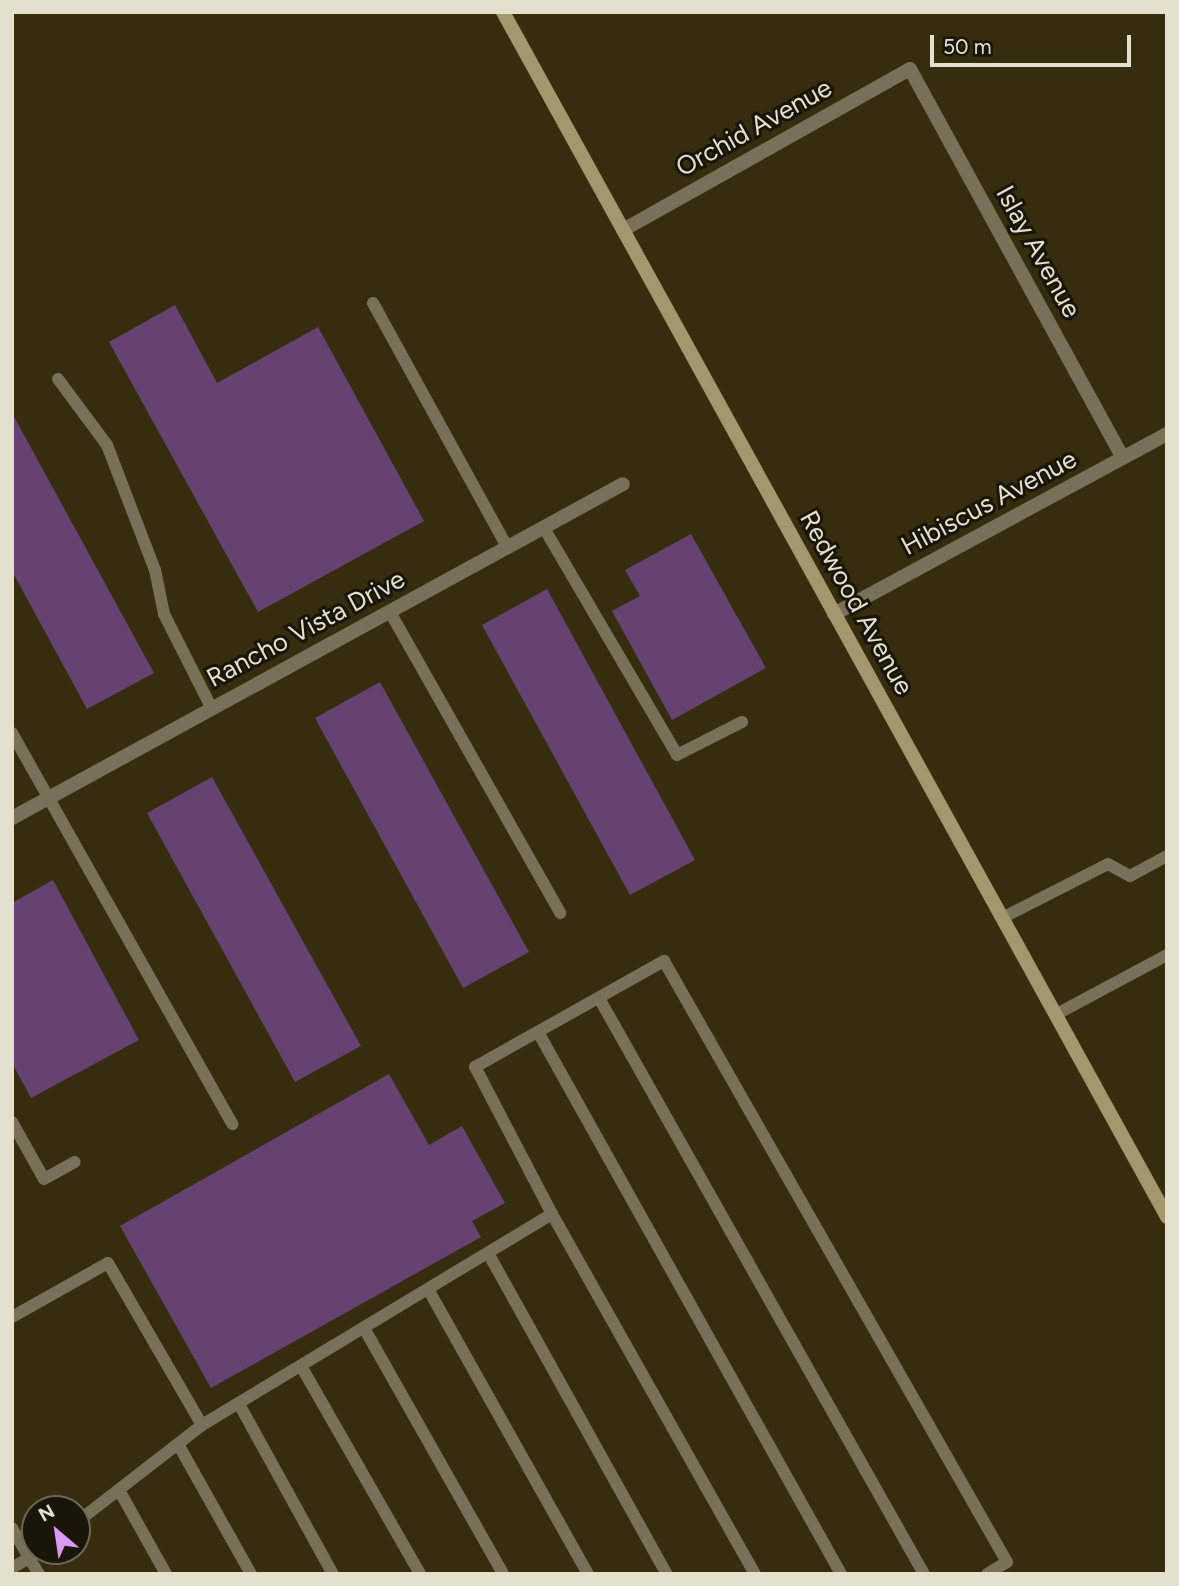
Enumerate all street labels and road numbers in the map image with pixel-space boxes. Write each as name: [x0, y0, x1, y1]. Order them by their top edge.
street label: Orchid Avenue: [671, 72, 837, 184]
street label: Islay Avenue: [989, 181, 1087, 323]
street label: Hibiscus Avenue: [896, 444, 1082, 562]
street label: Redwood Avenue: [793, 506, 919, 700]
street label: Rancho Vista Drive: [202, 564, 410, 694]

